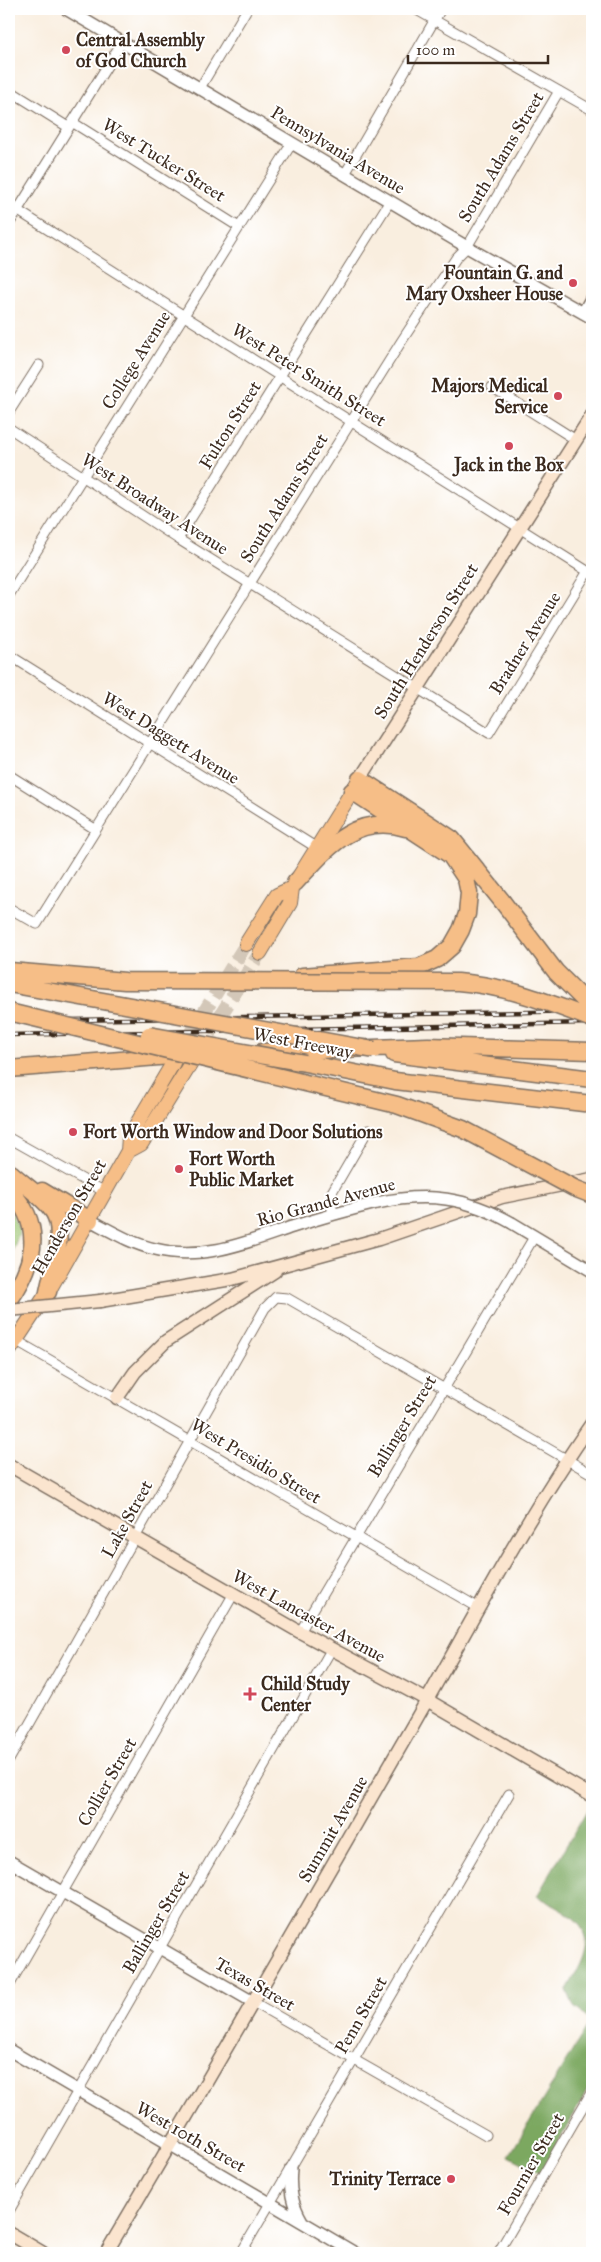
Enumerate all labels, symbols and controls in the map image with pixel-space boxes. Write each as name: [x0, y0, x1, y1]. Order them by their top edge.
place label: Central Assembly of God Church: [76, 29, 206, 72]
scale bar: [408, 32, 548, 64]
text: 100 m: [416, 41, 456, 59]
marker: Central Assembly of God Church: [60, 44, 72, 56]
street label: South Adams Street: [453, 87, 549, 226]
street label: Pennsylvania Avenue: [267, 101, 409, 199]
street label: West Tucker Street: [98, 113, 230, 207]
place label: Fountain G. and Mary Oxsheer House: [406, 262, 564, 306]
marker: Fountain G. and Mary Oxsheer House: [567, 277, 579, 289]
street label: College Avenue: [97, 307, 176, 414]
street label: West Peter Smith Street: [228, 319, 391, 432]
place label: Majors Medical Service: [431, 375, 549, 418]
street label: Fulton Street: [194, 376, 266, 473]
marker: Majors Medical Service: [552, 390, 564, 402]
street label: South Adams Street: [235, 429, 333, 567]
marker: Jack in the Box: [503, 440, 515, 452]
street label: West Broadway Avenue: [78, 448, 232, 560]
place label: Jack in the Box: [452, 454, 565, 477]
street label: South Henderson Street: [369, 559, 483, 723]
street label: Bradner Avenue: [485, 588, 565, 698]
street label: West Daggett Avenue: [98, 687, 244, 790]
street label: West Freeway: [251, 1023, 355, 1064]
place label: Fort Worth Window and Door Solutions: [83, 1121, 383, 1143]
marker: Fort Worth Window and Door Solutions: [67, 1126, 79, 1138]
place label: Fort Worth Public Market: [189, 1148, 294, 1191]
street label: Henderson Street: [27, 1155, 111, 1279]
marker: Fort Worth Public Market: [173, 1163, 185, 1175]
street label: Rio Grande Avenue: [254, 1173, 398, 1231]
street label: Ballinger Street: [363, 1370, 442, 1482]
street label: West Presidio Street: [187, 1413, 326, 1509]
street label: Lake Street: [97, 1476, 158, 1562]
street label: West Lancaster Avenue: [229, 1565, 389, 1667]
place label: Child Study Center: [261, 1673, 351, 1716]
marker: Child Study Center: [243, 1687, 257, 1701]
street label: Collier Street: [73, 1733, 142, 1830]
street label: Summit Avenue: [294, 1772, 372, 1886]
street label: Ballinger Street: [118, 1866, 195, 1978]
street label: Texas Street: [211, 1952, 300, 2016]
street label: Penn Street: [330, 1972, 392, 2057]
street label: West 10th Street: [132, 2097, 250, 2178]
street label: Fournier Street: [493, 2108, 569, 2219]
place label: Trinity Terrace: [329, 2168, 441, 2191]
marker: Trinity Terrace: [445, 2173, 457, 2185]

